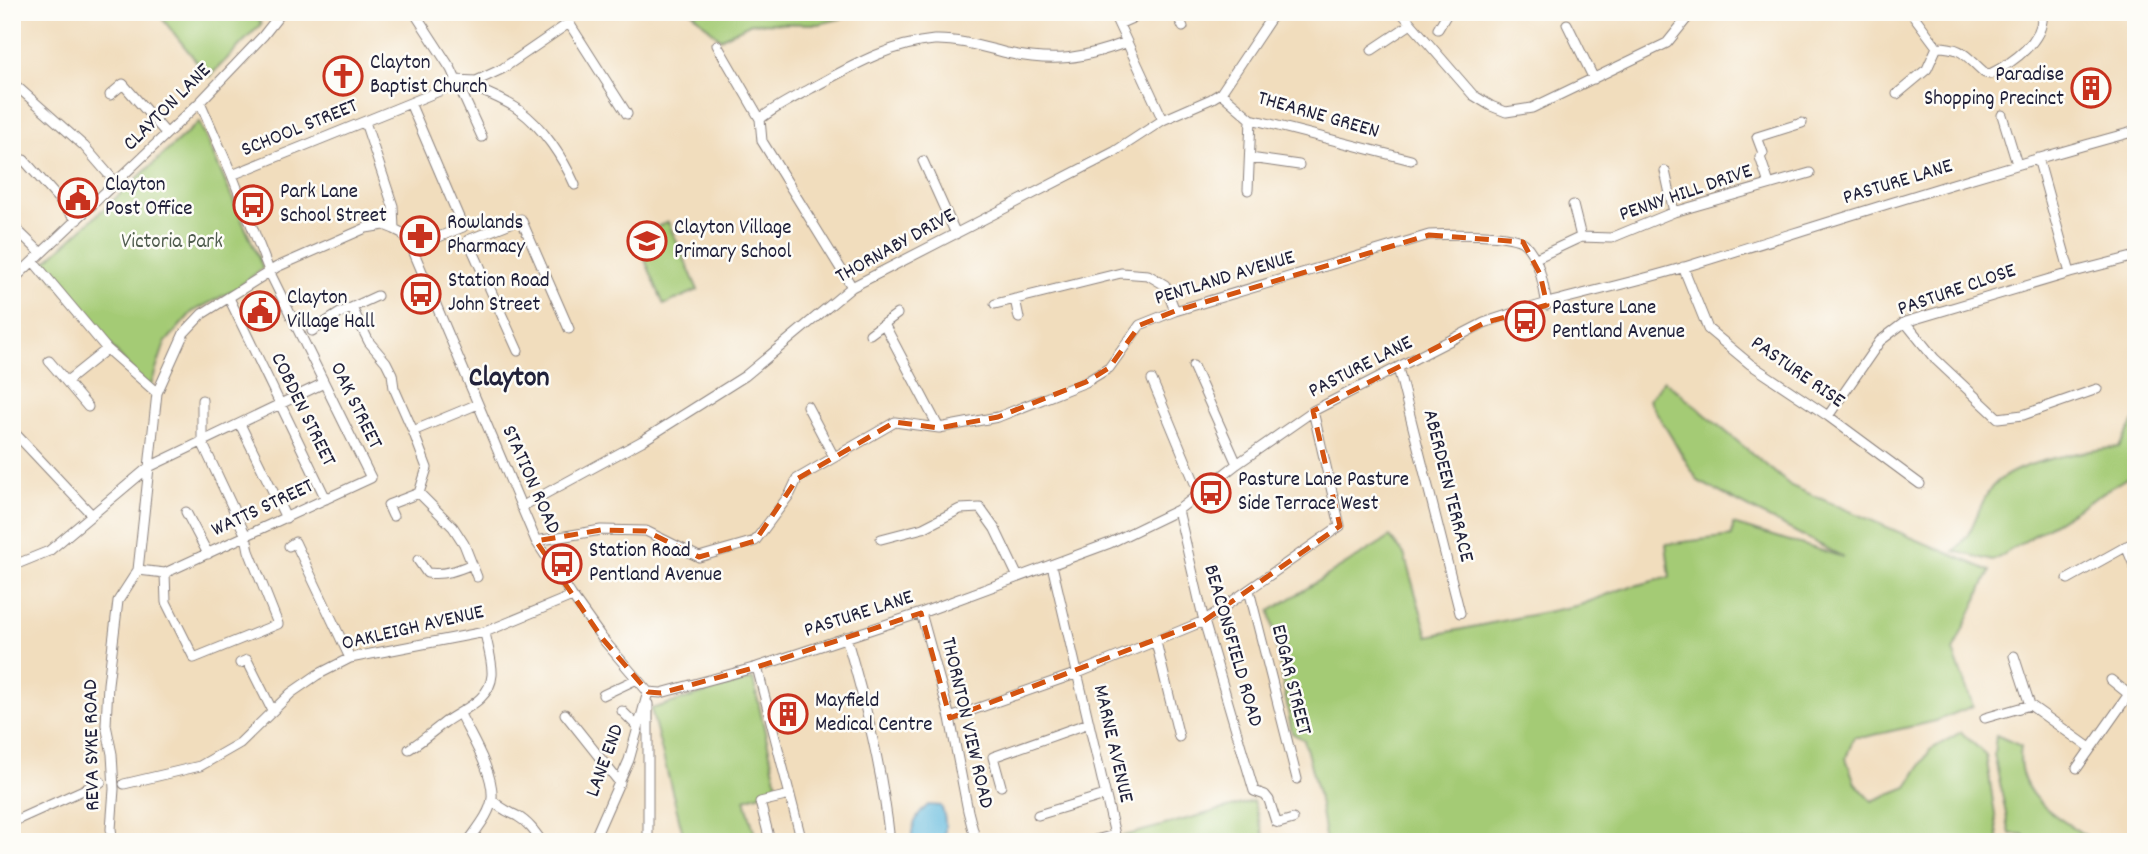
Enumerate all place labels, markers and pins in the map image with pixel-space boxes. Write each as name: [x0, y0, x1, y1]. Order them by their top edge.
place label: Clayton Baptist Church: [370, 49, 487, 103]
church icon: Clayton Baptist Church: [322, 55, 364, 97]
place label: Paradise Shopping Precinct: [1924, 61, 2064, 115]
building icon: Paradise Shopping Precinct: [2070, 67, 2112, 109]
place label: Clayton Post Office: [105, 171, 193, 225]
public building icon: Clayton Post Office: [57, 177, 99, 219]
place label: Park Lane School Street: [280, 178, 387, 232]
bus stop icon: Park Lane School Street: [232, 184, 274, 226]
place label: Rowlands Pharmacy: [447, 209, 526, 263]
place label: Clayton Village Primary School: [674, 214, 792, 268]
pharmacy icon: Rowlands Pharmacy: [399, 215, 441, 257]
school or university icon: Clayton Village Primary School: [626, 220, 668, 262]
place label: Station Road John Street: [448, 267, 550, 321]
bus stop icon: Station Road John Street: [400, 273, 442, 315]
place label: Clayton Village Hall: [287, 284, 375, 338]
public building icon: Clayton Village Hall: [239, 290, 281, 332]
place label: Pasture Lane Pentland Avenue: [1552, 294, 1685, 348]
bus stop icon: Pasture Lane Pentland Avenue: [1504, 300, 1546, 342]
place label: Pasture Lane Pasture Side Terrace West: [1238, 466, 1409, 520]
bus stop icon: Pasture Lane Pasture Side Terrace West: [1190, 472, 1232, 514]
place label: Station Road Pentland Avenue: [589, 537, 722, 591]
bus stop icon: Station Road Pentland Avenue: [541, 543, 583, 585]
place label: Mayfield Medical Centre: [815, 687, 932, 741]
building icon: Mayfield Medical Centre: [767, 693, 809, 735]

